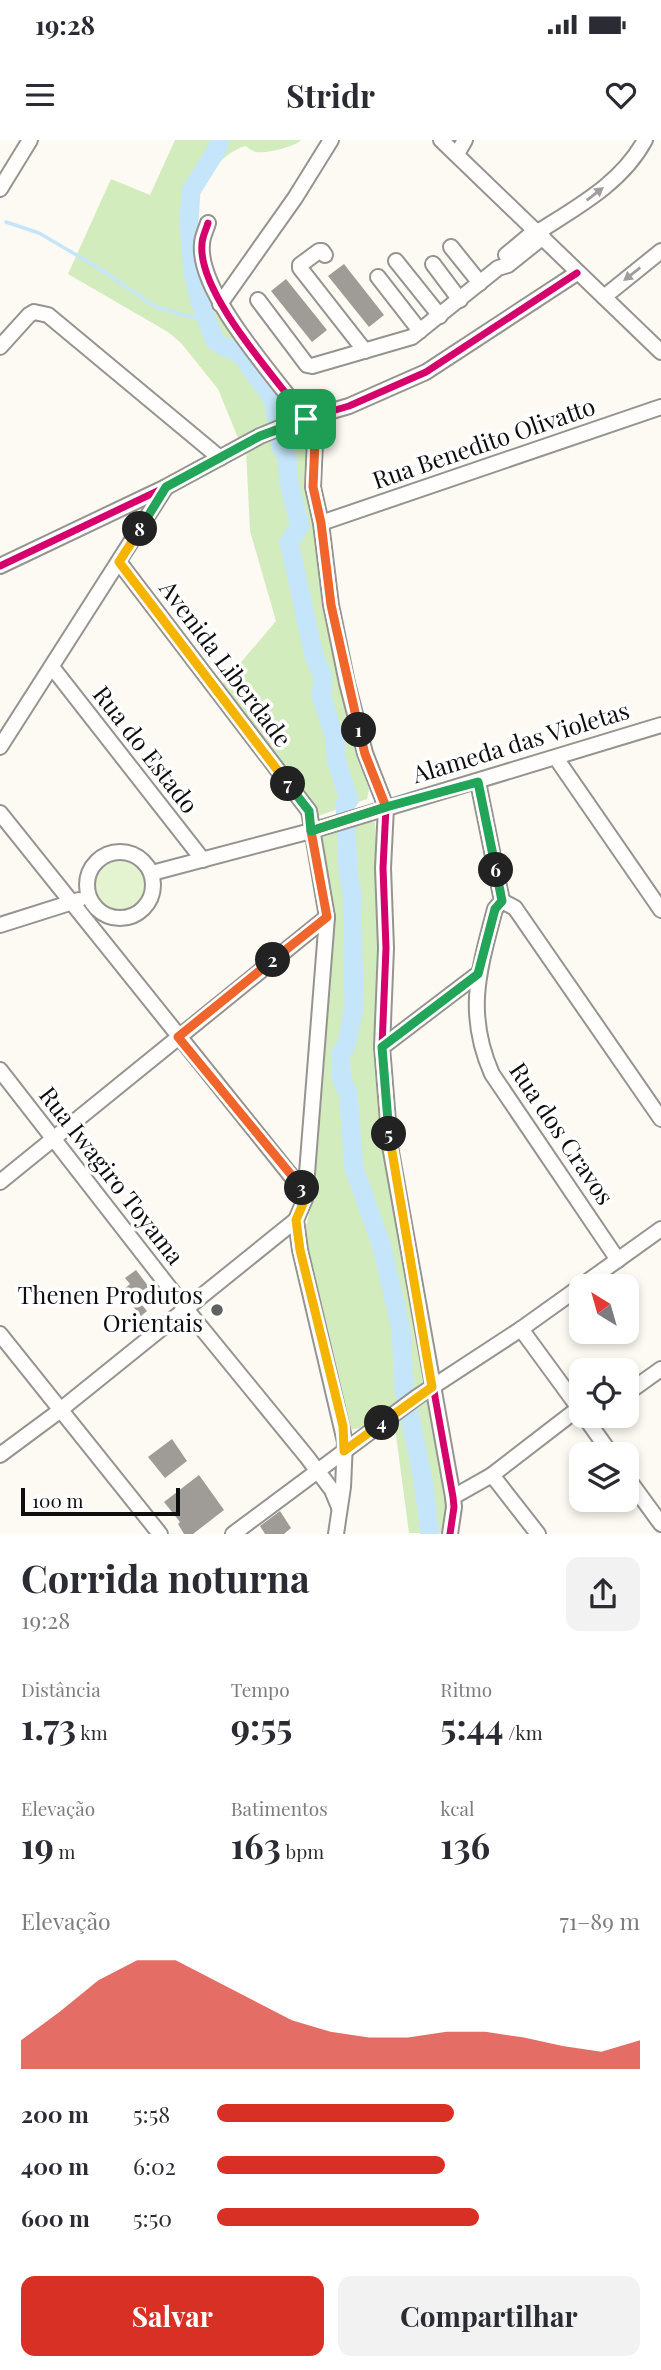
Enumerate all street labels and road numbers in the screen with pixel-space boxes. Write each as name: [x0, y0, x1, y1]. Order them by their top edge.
street label: Rua Benedito Olivatto: [368, 389, 599, 495]
street label: Avenida Liberdade: [153, 572, 300, 753]
street label: Rua do Estado: [87, 679, 206, 819]
street label: Alameda das Violetas: [407, 693, 633, 790]
street label: Rua dos Cravos: [503, 1055, 622, 1210]
street label: Rua Iwagiro Toyama: [33, 1079, 192, 1270]

